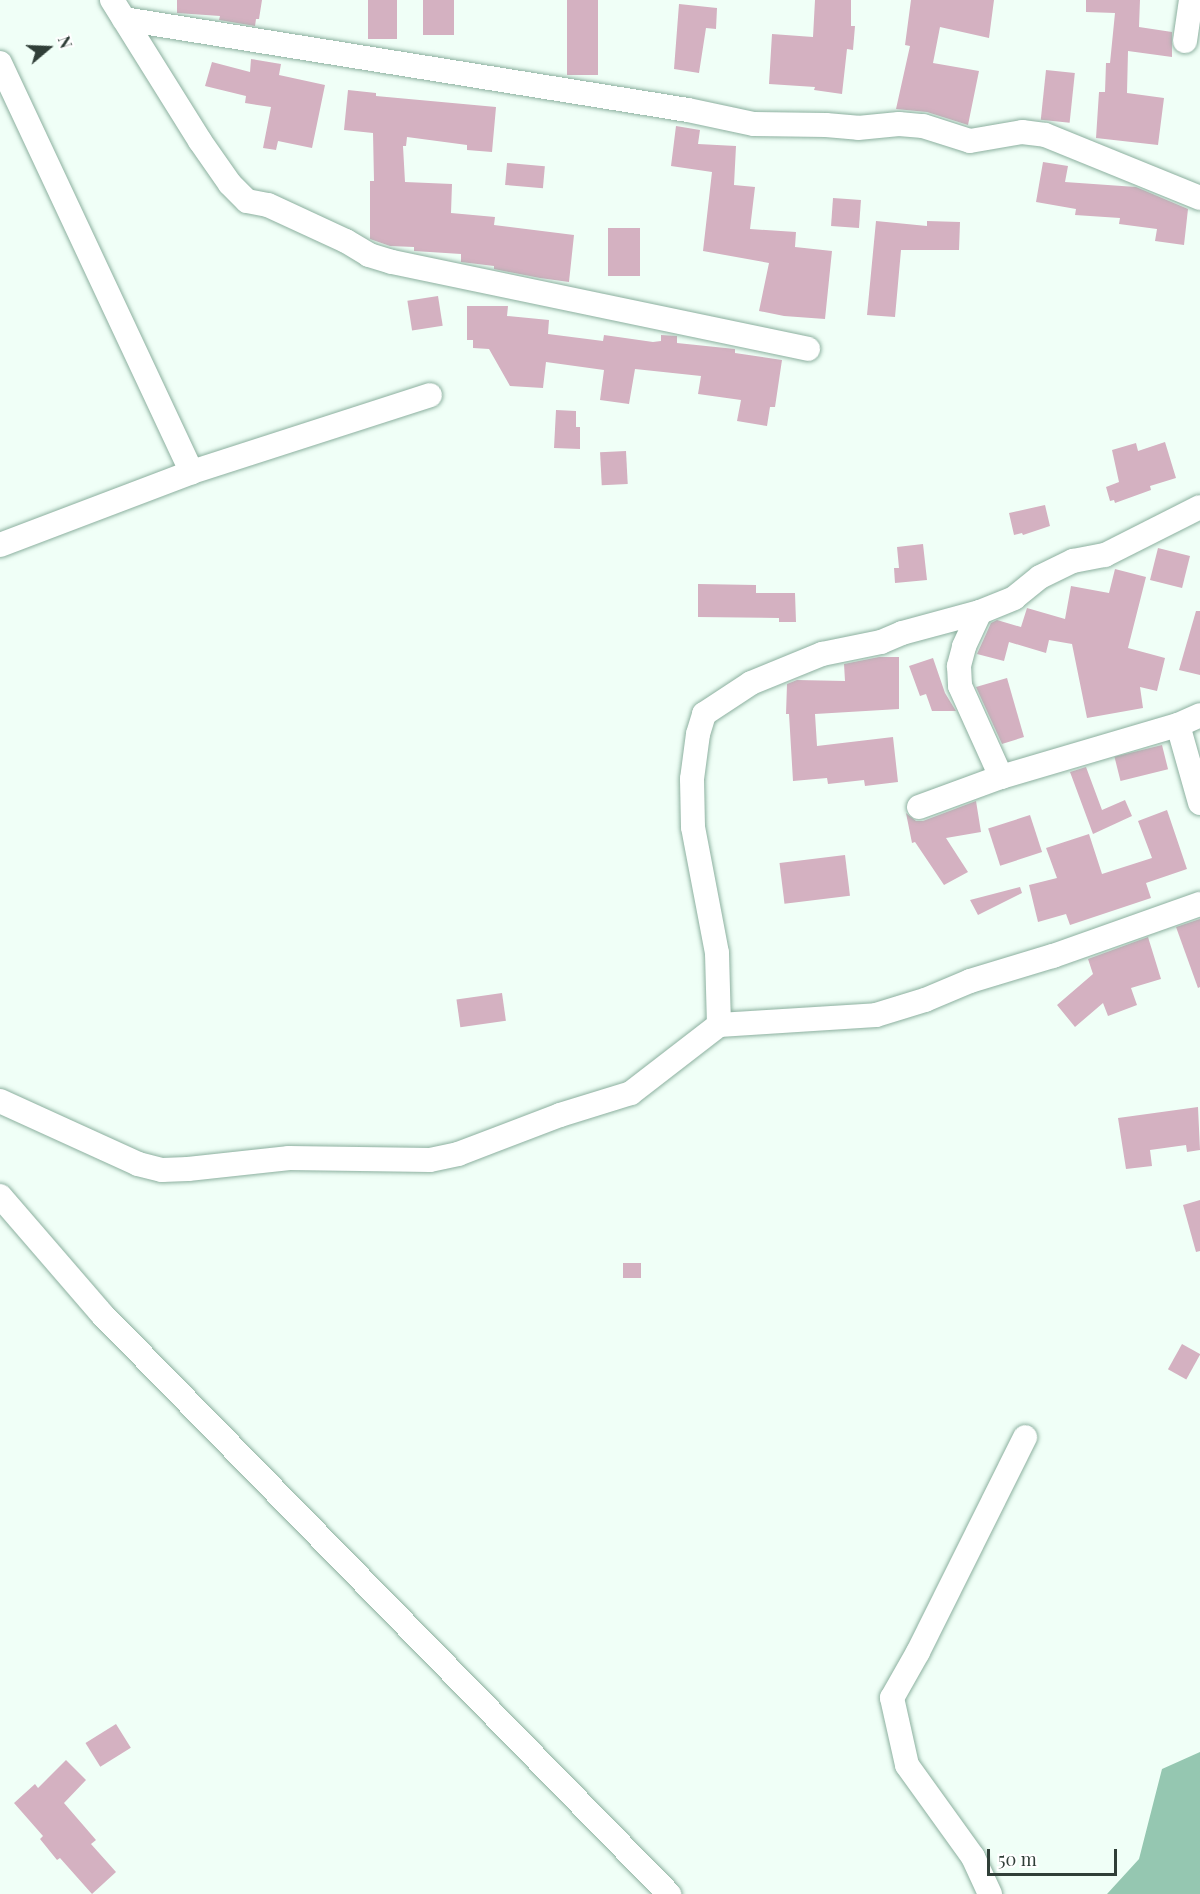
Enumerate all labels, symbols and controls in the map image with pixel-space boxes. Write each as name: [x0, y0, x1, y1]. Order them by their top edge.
north arrow: [18, 18, 78, 78]
text: N: [54, 33, 77, 51]
scale bar: [990, 1837, 1120, 1875]
text: 50 m: [998, 1847, 1037, 1871]

